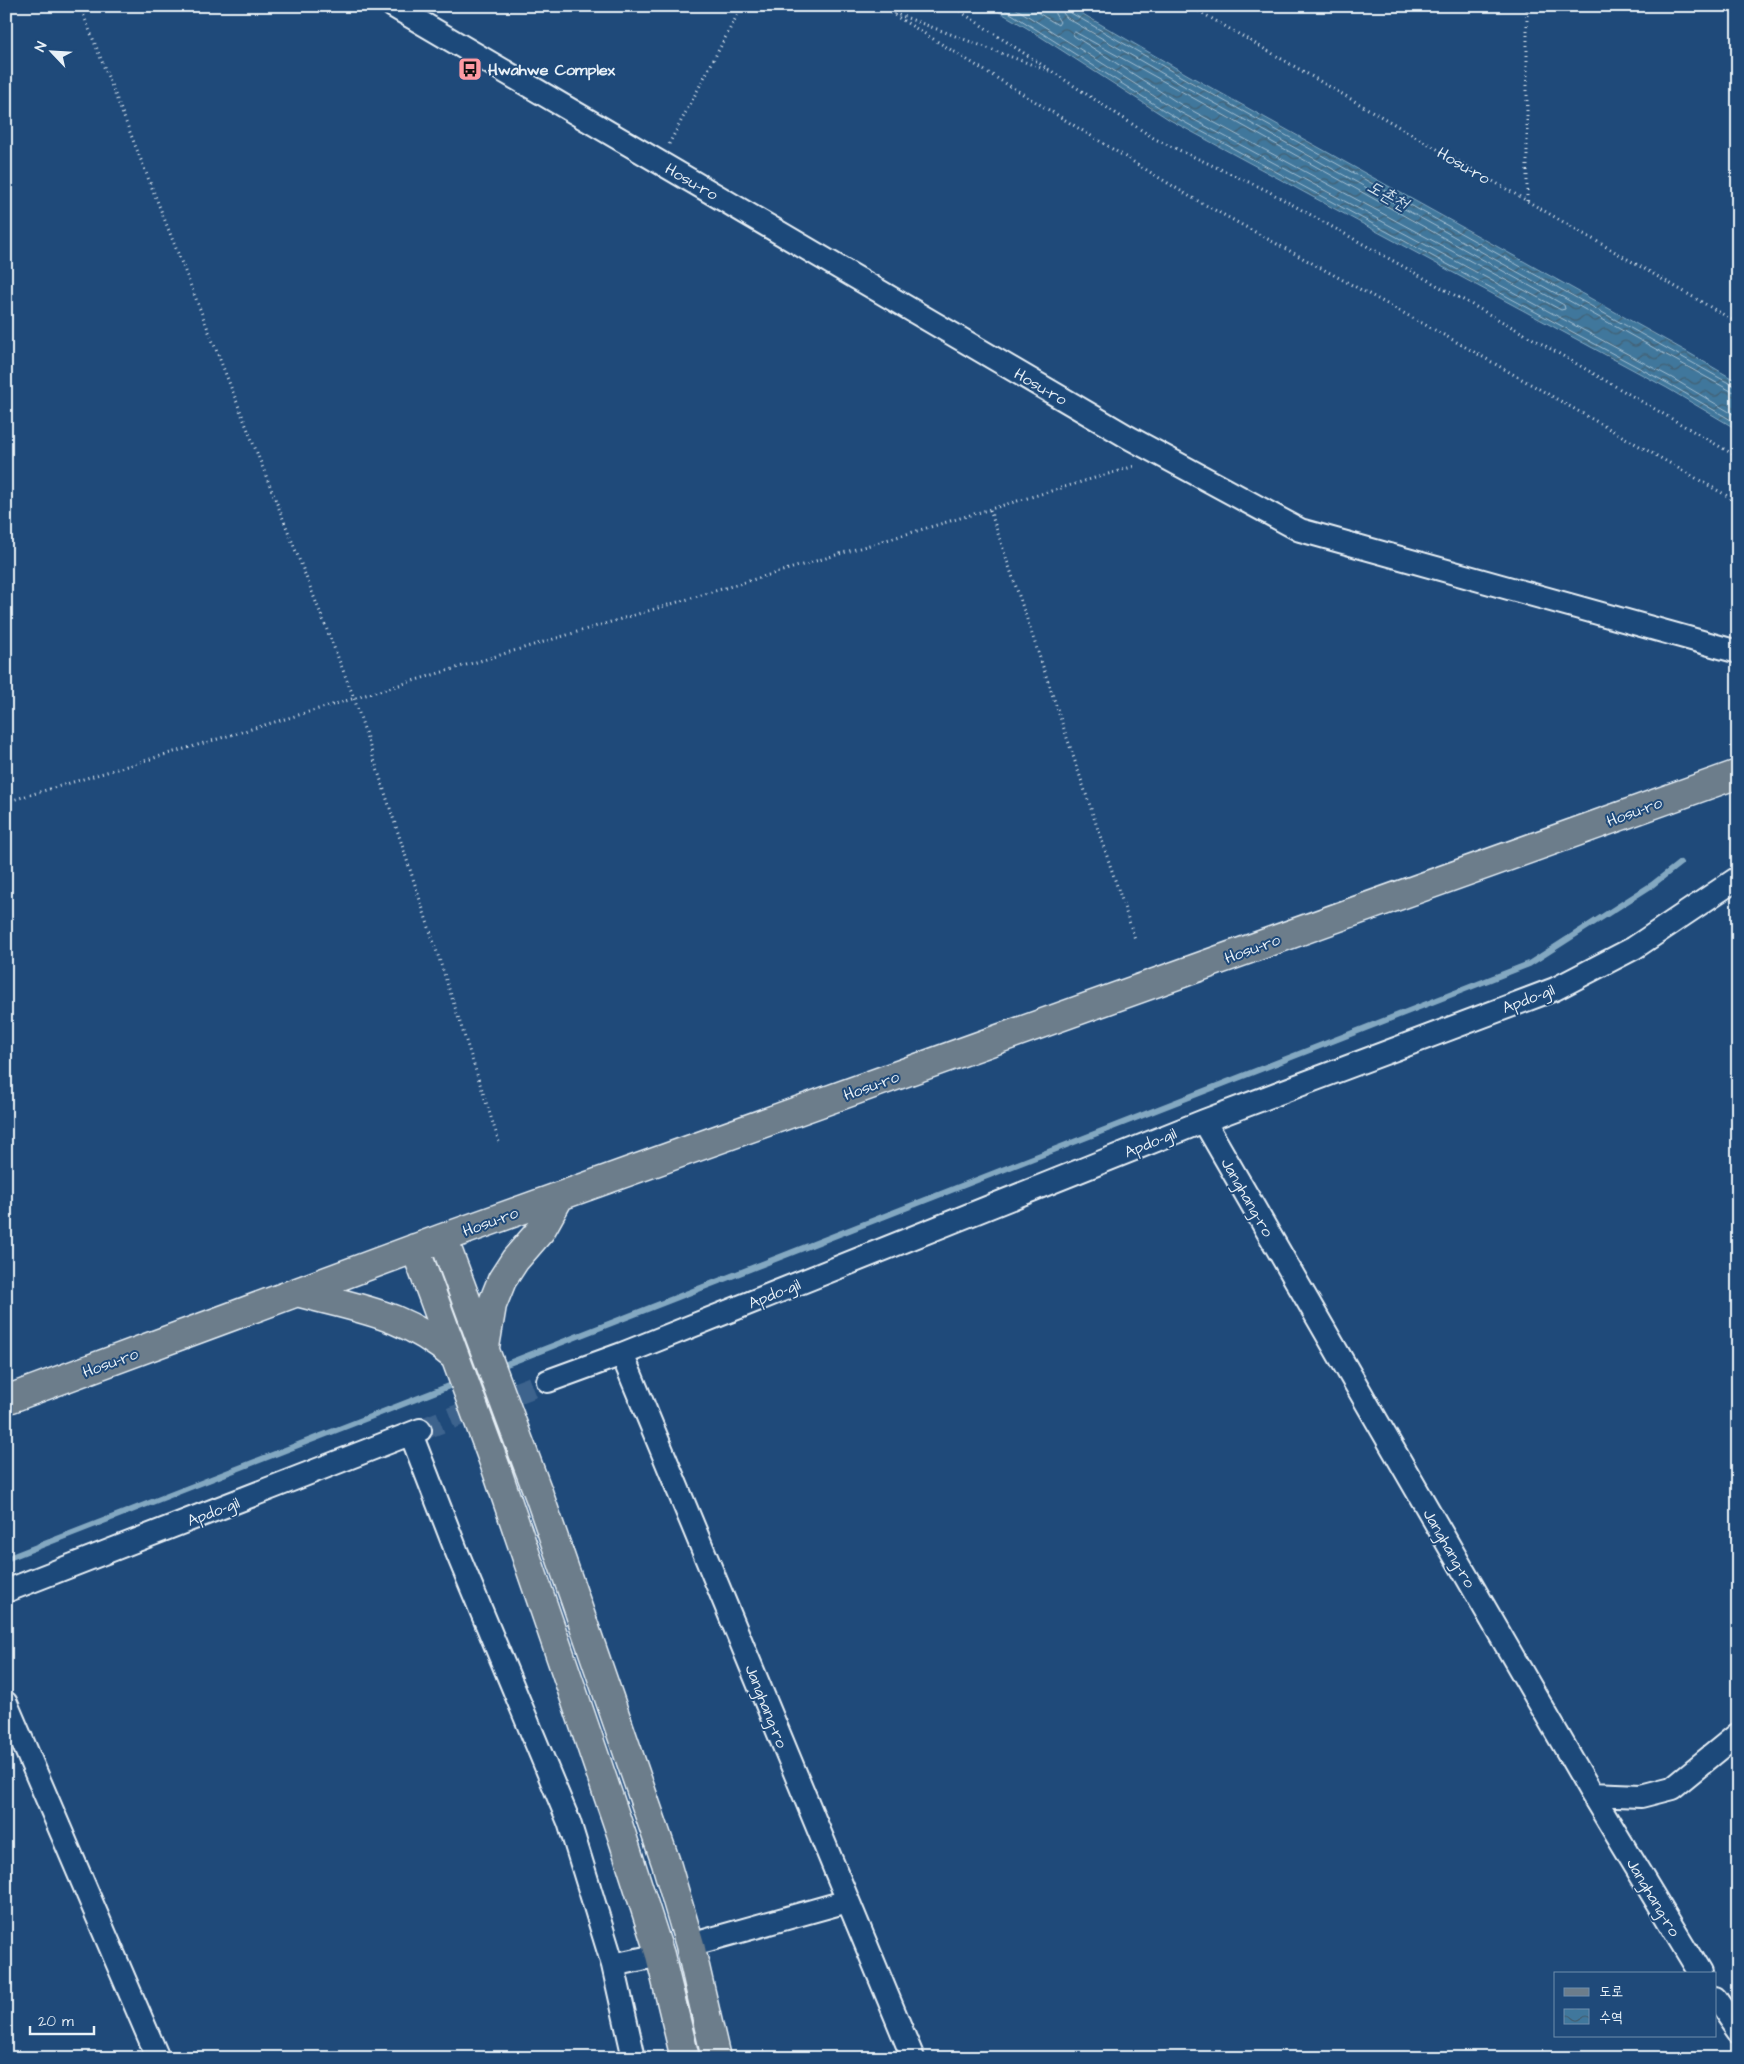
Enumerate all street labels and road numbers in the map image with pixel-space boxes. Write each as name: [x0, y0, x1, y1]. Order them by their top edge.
street label: Hosu-ro: [1433, 142, 1494, 190]
street label: Hosu-ro: [661, 158, 722, 206]
street label: Hosu-ro: [1010, 363, 1071, 411]
street label: Hosu-ro: [1603, 792, 1665, 832]
street label: Hosu-ro: [1221, 929, 1283, 969]
street label: Apdo-gil: [1499, 979, 1558, 1020]
street label: Hosu-ro: [840, 1066, 902, 1106]
street label: Apdo-gil: [1121, 1123, 1180, 1164]
street label: Janghang-ro: [1215, 1154, 1279, 1242]
street label: Hosu-ro: [459, 1202, 521, 1242]
street label: Apdo-gil: [745, 1274, 804, 1315]
street label: Hosu-ro: [79, 1343, 141, 1383]
street label: Apdo-gil: [184, 1492, 243, 1533]
street label: Janghang-ro: [1417, 1505, 1481, 1593]
street label: Janghang-ro: [738, 1661, 793, 1752]
street label: Janghang-ro: [1620, 1854, 1685, 1941]

